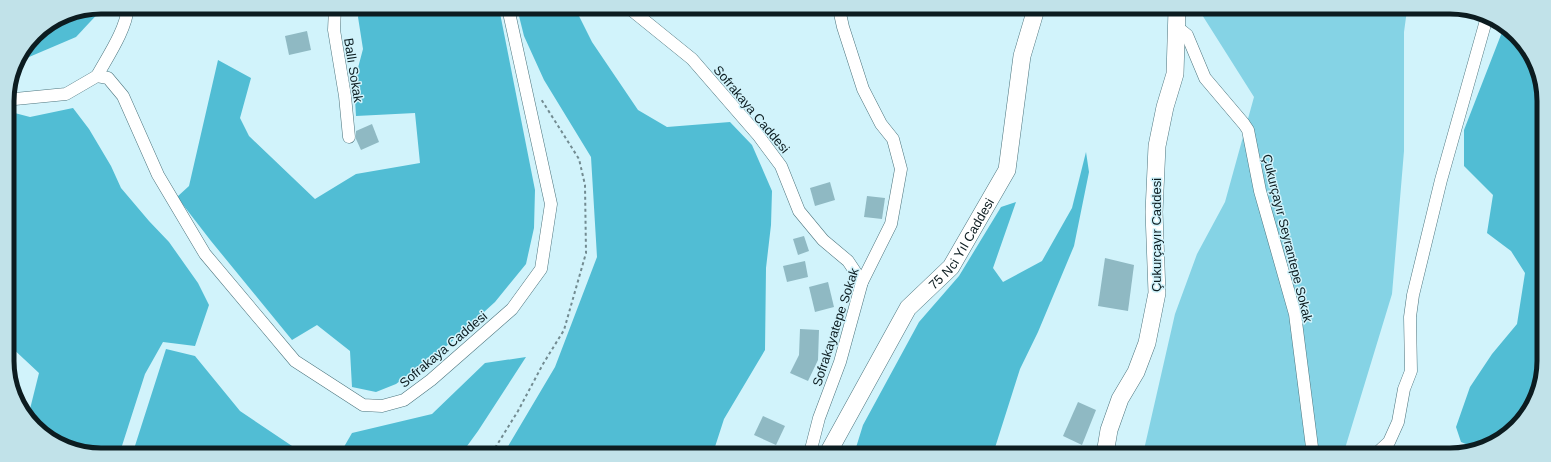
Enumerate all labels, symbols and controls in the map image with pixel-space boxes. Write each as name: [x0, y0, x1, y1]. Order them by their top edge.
street label: Ballı Sokak: [341, 37, 366, 104]
street label: Sofrakaya Caddesi: [711, 62, 793, 156]
street label: Çukurçayır Seyrantepe Sokak: [1259, 153, 1316, 324]
street label: Çukurçayır Caddesi: [1149, 178, 1164, 292]
street label: 75 Nci Yıl Caddesi: [926, 196, 997, 292]
street label: Sofrakayatepe Sokak: [809, 266, 862, 388]
street label: Sofrakaya Caddesi: [396, 308, 490, 390]

